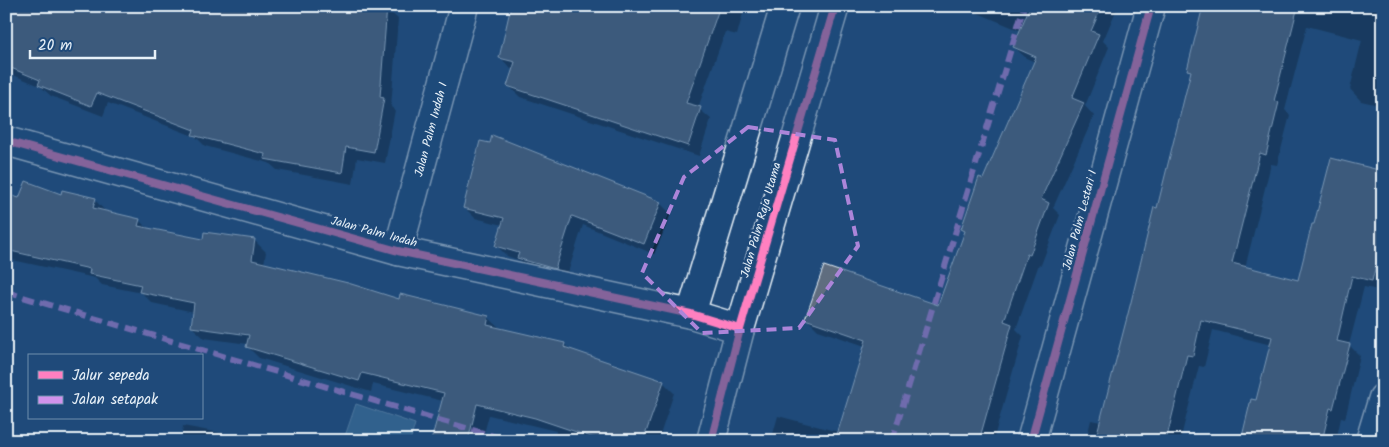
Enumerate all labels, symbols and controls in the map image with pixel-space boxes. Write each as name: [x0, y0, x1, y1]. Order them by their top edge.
scale bar: [30, 28, 155, 60]
text: 20 m: [38, 34, 72, 58]
street label: Jalan Palm Indah I: [409, 80, 453, 179]
street label: Jalan Palm Raja Utama: [735, 160, 787, 280]
street label: Jalan Palm Lestari I: [1057, 167, 1103, 272]
street label: Jalan Palm Indah: [329, 211, 419, 253]
legend: [28, 354, 202, 420]
text: Jalur sepeda: [72, 364, 150, 388]
text: Jalan setapak: [72, 388, 159, 412]

